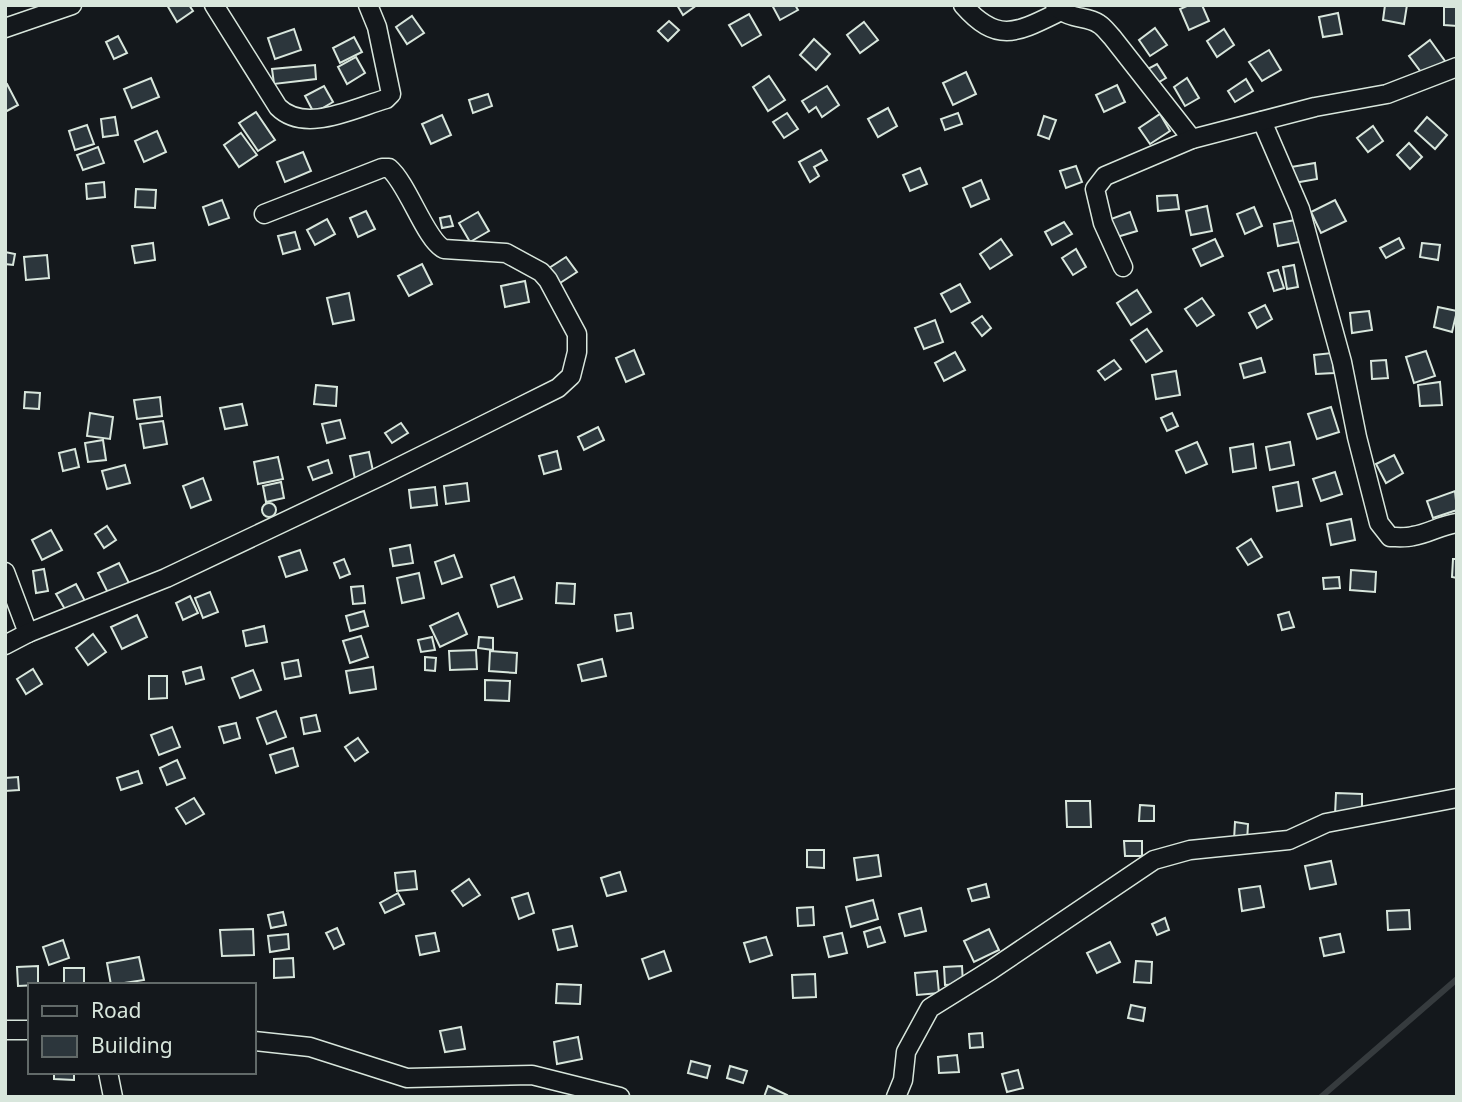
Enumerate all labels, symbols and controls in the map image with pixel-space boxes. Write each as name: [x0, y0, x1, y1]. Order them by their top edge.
legend: [28, 983, 256, 1074]
text: Road: [91, 996, 141, 1024]
text: Building: [91, 1031, 173, 1059]

